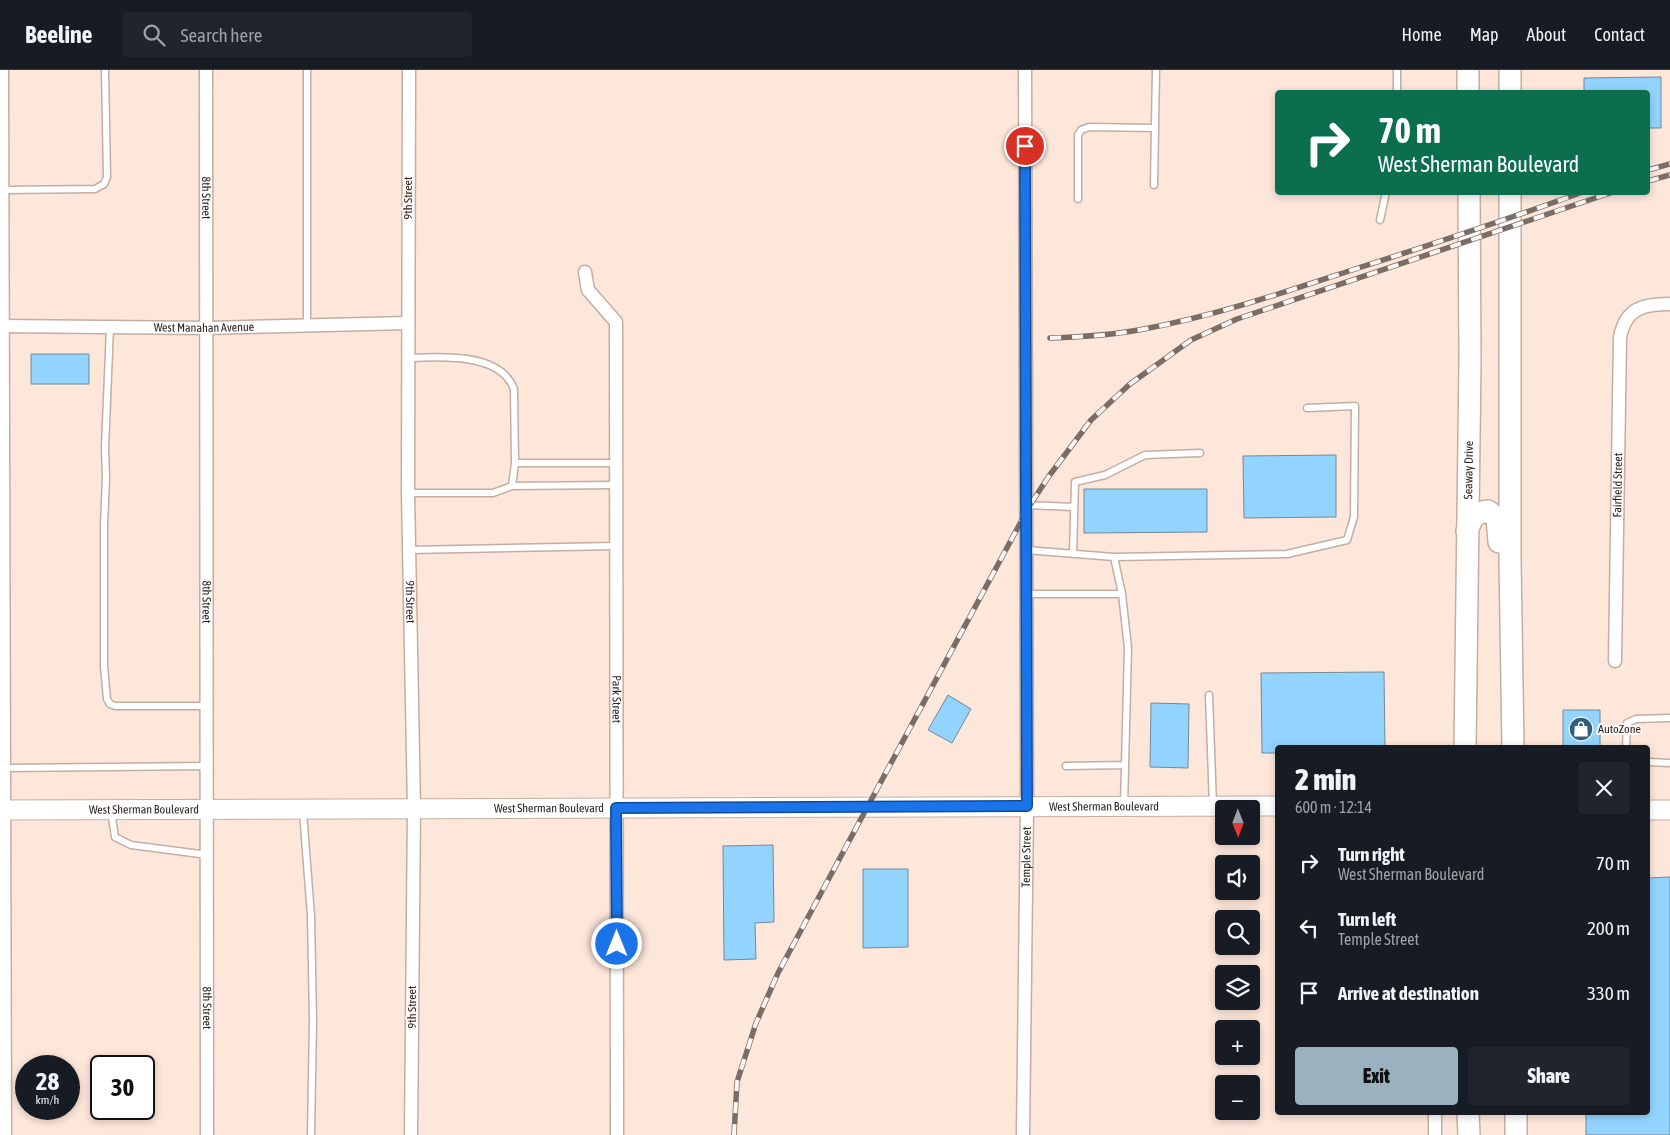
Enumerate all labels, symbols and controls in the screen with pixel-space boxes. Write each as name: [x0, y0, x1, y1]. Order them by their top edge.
search box: [122, 12, 472, 57]
text: Beeline: [25, 21, 92, 48]
icon: search: [140, 21, 168, 49]
text: Search here: [180, 24, 262, 46]
text: Home: [1402, 24, 1442, 45]
text: Map: [1470, 24, 1499, 45]
text: About: [1527, 24, 1566, 45]
text: Contact: [1594, 24, 1645, 45]
icon: right: [1295, 110, 1360, 175]
text: 70 m: [1378, 110, 1441, 150]
pin: [1004, 125, 1046, 167]
icon: arrive: [1011, 132, 1039, 160]
text: West Sherman Boulevard: [1378, 151, 1579, 177]
street label: 9th Street: [401, 176, 415, 219]
street label: 8th Street: [199, 177, 213, 220]
street label: West Manahan Avenue: [154, 320, 254, 335]
street label: Seaway Drive: [1461, 441, 1476, 499]
street label: Fairfield Street: [1610, 452, 1625, 517]
street label: 9th Street: [403, 580, 417, 624]
street label: 8th Street: [199, 581, 214, 624]
street label: Park Street: [609, 675, 623, 724]
shop icon: AutoZone: [1568, 716, 1594, 742]
place label: AutoZone: [1598, 722, 1641, 736]
text: 2 min: [1295, 762, 1356, 796]
button: close: [1578, 762, 1630, 814]
text: 600 m · 12:14: [1295, 798, 1372, 816]
street label: West Sherman Boulevard: [1049, 799, 1159, 814]
north arrow: [1215, 800, 1260, 845]
map controls: [1215, 800, 1260, 1120]
street label: West Sherman Boulevard: [494, 801, 604, 815]
street label: West Sherman Boulevard: [89, 802, 199, 817]
street label: Temple Street: [1019, 826, 1034, 888]
text: Turn right: [1338, 843, 1405, 865]
icon: right: [1295, 849, 1323, 877]
text: 70 m: [1596, 852, 1630, 874]
button: sound: [1215, 855, 1260, 900]
text: West Sherman Boulevard: [1338, 865, 1484, 883]
text: Turn left: [1338, 908, 1396, 930]
button: search: [1215, 910, 1260, 955]
icon: left: [1295, 914, 1323, 942]
position arrow: [590, 917, 642, 969]
text: 200 m: [1587, 917, 1630, 939]
text: Temple Street: [1338, 930, 1419, 948]
button: layers: [1215, 965, 1260, 1010]
icon: arrive: [1295, 979, 1323, 1007]
text: Arrive at destination: [1338, 982, 1479, 1004]
text: 330 m: [1587, 982, 1630, 1004]
street label: 9th Street: [405, 985, 419, 1028]
street label: 8th Street: [200, 987, 214, 1030]
button: +: [1215, 1020, 1260, 1065]
button: Exit: [1295, 1047, 1458, 1105]
button: Share: [1468, 1047, 1630, 1105]
speed limit sign: 30: [90, 1055, 155, 1120]
text: 28: [36, 1067, 59, 1095]
button: −: [1215, 1075, 1260, 1120]
text: km/h: [36, 1093, 59, 1107]

